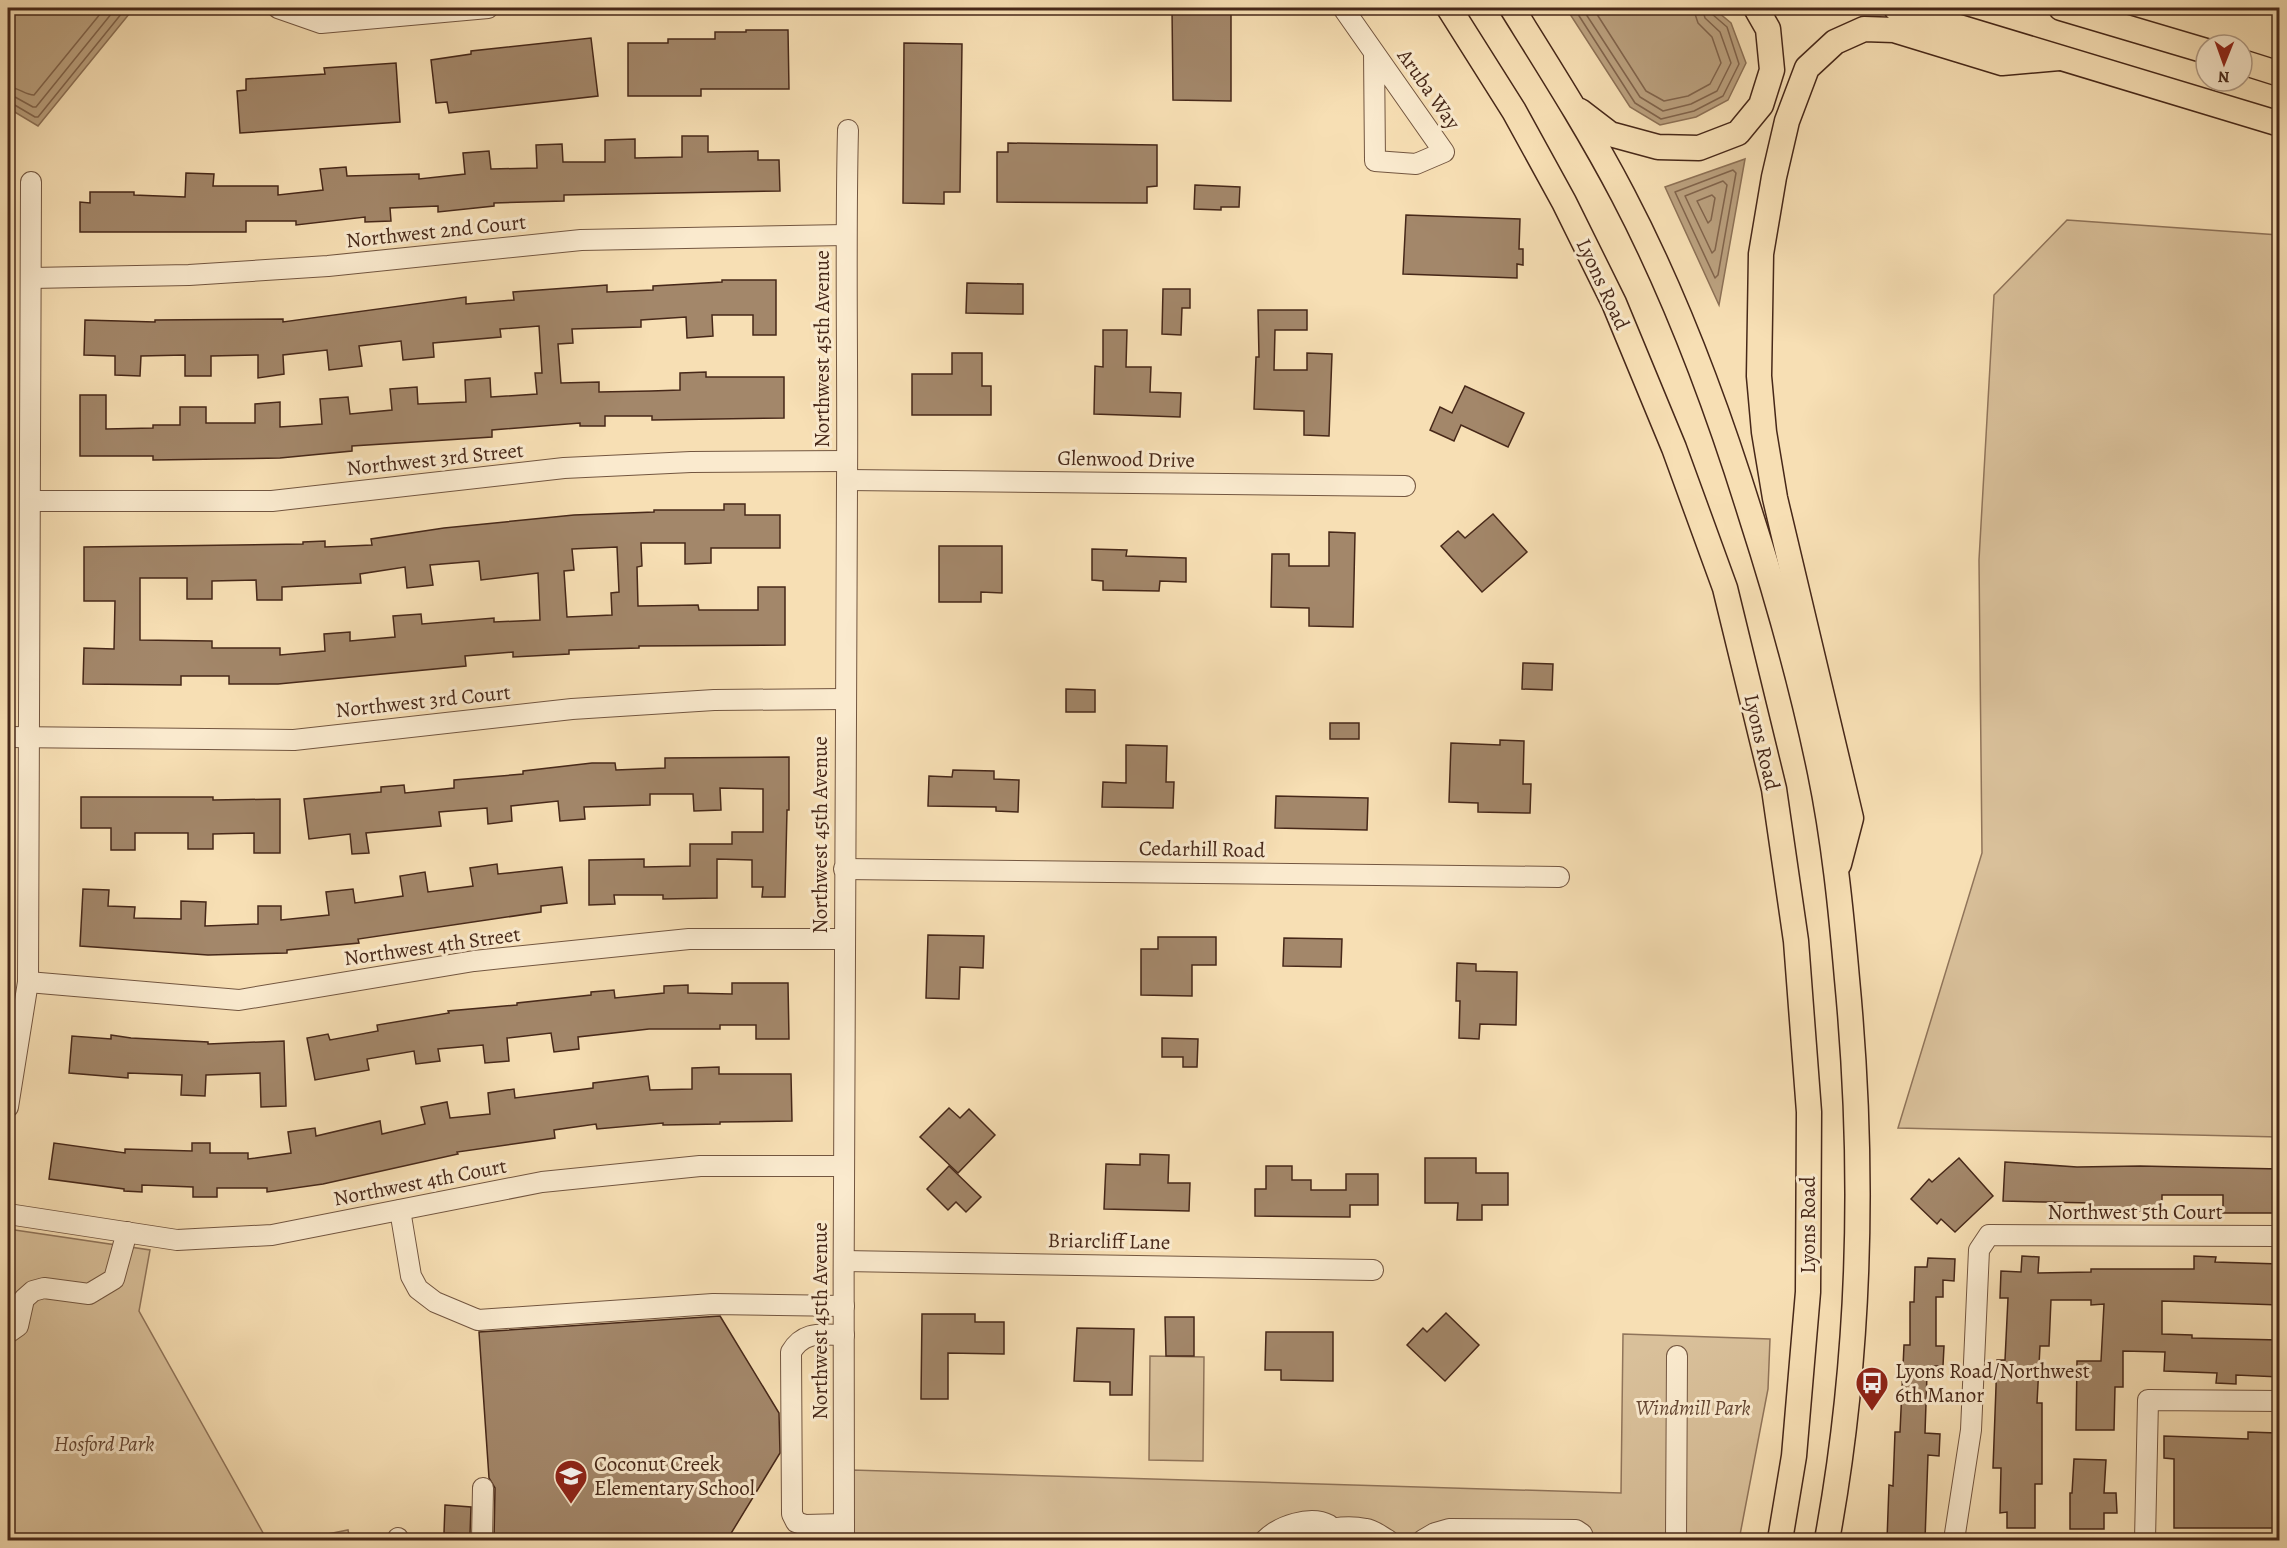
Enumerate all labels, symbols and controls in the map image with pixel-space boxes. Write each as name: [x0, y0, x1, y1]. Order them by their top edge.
north arrow: [2194, 33, 2254, 93]
street label: Aruba Way: [1390, 42, 1467, 135]
text: N: [2217, 66, 2230, 88]
street label: Northwest 2nd Court: [345, 208, 527, 254]
street label: Lyons Road: [1570, 234, 1637, 335]
street label: Northwest 45th Avenue: [808, 250, 836, 448]
street label: Northwest 3rd Street: [345, 436, 525, 482]
street label: Glenwood Drive: [1057, 444, 1195, 474]
street label: Northwest 3rd Court: [334, 678, 512, 724]
street label: Lyons Road: [1737, 691, 1787, 793]
street label: Northwest 45th Avenue: [806, 736, 834, 934]
street label: Cedarhill Road: [1139, 834, 1266, 864]
street label: Northwest 4th Street: [342, 920, 522, 972]
street label: Northwest 4th Court: [331, 1151, 509, 1213]
street label: Lyons Road: [1794, 1175, 1822, 1274]
street label: Northwest 5th Court: [2047, 1198, 2223, 1226]
street label: Northwest 45th Avenue: [806, 1222, 834, 1420]
street label: Briarcliff Lane: [1047, 1226, 1171, 1256]
place label: Lyons Road/Northwest 6th Manor: [1895, 1357, 2090, 1409]
bus stop icon: Lyons Road/Northwest 6th Manor: [1854, 1365, 1890, 1412]
park label: Windmill Park: [1635, 1394, 1751, 1422]
park label: Hosford Park: [54, 1430, 154, 1458]
place label: Coconut Creek Elementary School: [594, 1450, 755, 1502]
school or university icon: Coconut Creek Elementary School: [553, 1458, 589, 1505]

